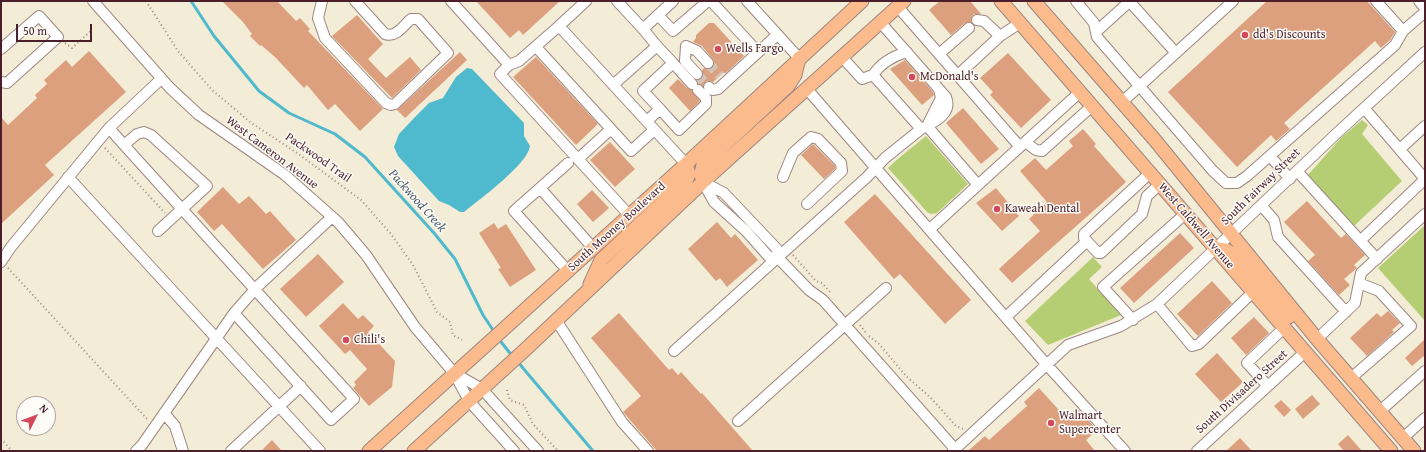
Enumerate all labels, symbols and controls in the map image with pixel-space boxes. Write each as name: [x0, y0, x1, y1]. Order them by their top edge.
scale bar: [18, 16, 94, 42]
text: 50 m: [23, 22, 47, 39]
place label: dd's Discounts: [1253, 28, 1325, 42]
marker: dd's Discounts: [1240, 30, 1250, 40]
place label: Wells Fargo: [726, 42, 784, 56]
marker: Wells Fargo: [713, 44, 723, 54]
place label: McDonald's: [920, 70, 979, 84]
marker: McDonald's: [907, 72, 917, 82]
street label: West Cameron Avenue: [223, 114, 321, 192]
street label: Packwood Trail: [282, 130, 354, 186]
street label: South Fairway Street: [1218, 146, 1304, 228]
water label: Packwood Creek: [385, 166, 449, 236]
street label: South Mooney Boulevard: [565, 179, 669, 275]
street label: West Caldwell Avenue: [1155, 180, 1237, 272]
place label: Kaweah Dental: [1005, 202, 1079, 216]
marker: Kaweah Dental: [992, 204, 1002, 214]
place label: Chili's: [354, 333, 385, 347]
marker: Chili's: [341, 335, 351, 345]
street label: South Divisadero Street: [1193, 347, 1291, 437]
north arrow: [16, 396, 56, 436]
text: N: [36, 401, 53, 417]
place label: Walmart Supercenter: [1059, 409, 1121, 437]
marker: Walmart Supercenter: [1046, 418, 1056, 428]

